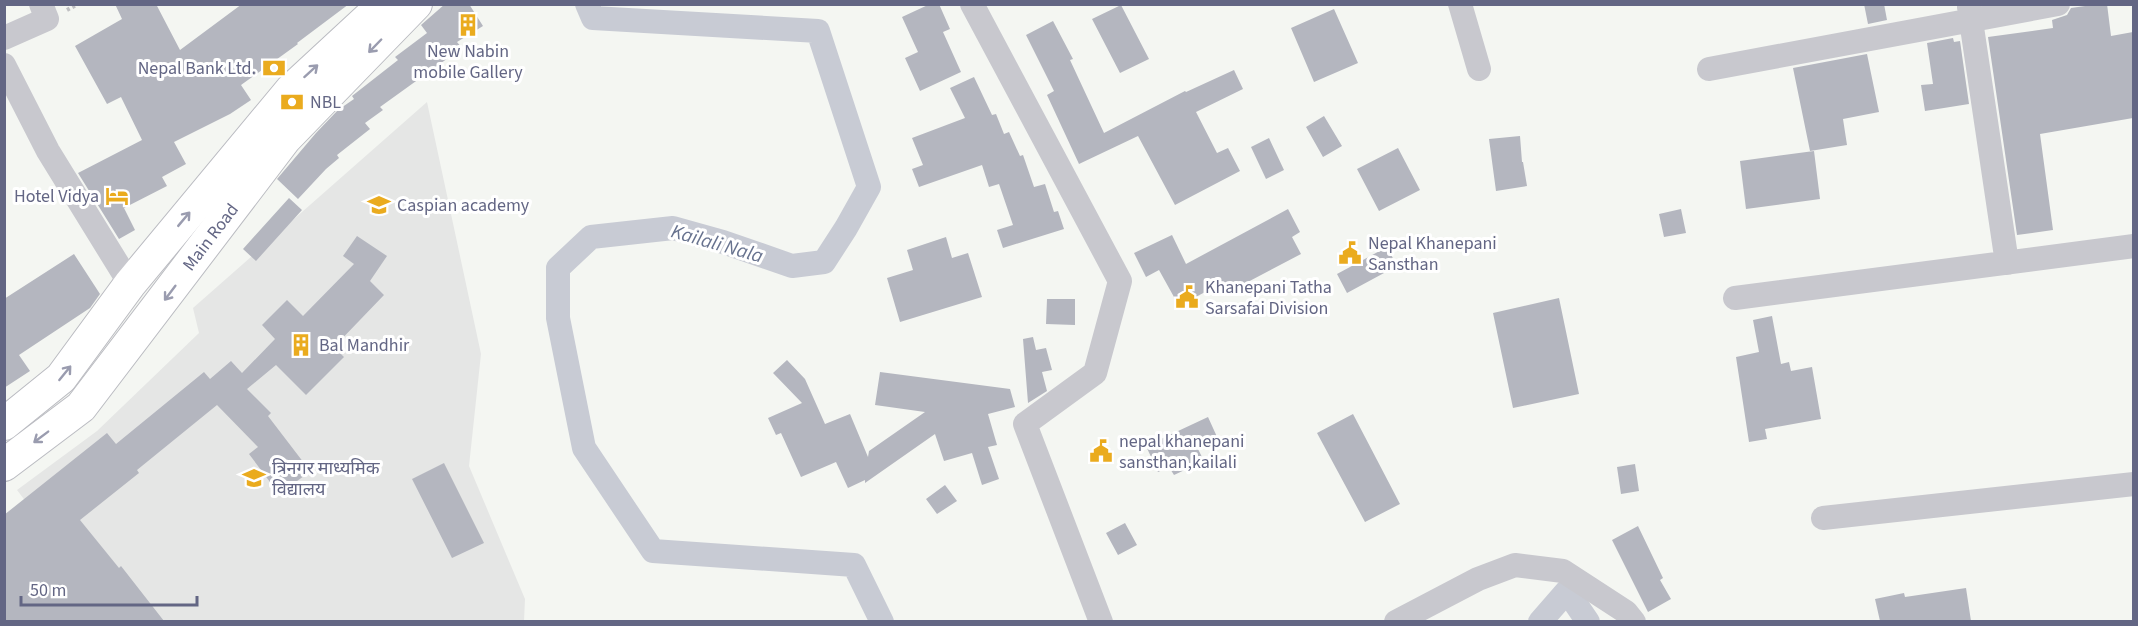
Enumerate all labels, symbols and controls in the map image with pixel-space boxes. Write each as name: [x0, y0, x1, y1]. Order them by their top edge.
building icon: New Nabin mobile Gallery: [455, 12, 481, 38]
one-way arrow: [368, 39, 382, 54]
place label: New Nabin mobile Gallery: [413, 39, 523, 85]
bank icon: Nepal Bank Ltd.: [261, 55, 287, 81]
place label: Nepal Bank Ltd.: [138, 56, 256, 81]
one-way arrow: [303, 64, 318, 78]
bank icon: NBL: [279, 89, 305, 115]
place label: NBL: [310, 90, 341, 115]
hotel icon: Hotel Vidya: [104, 183, 130, 209]
place label: Hotel Vidya: [14, 184, 99, 209]
school or university icon: Caspian academy: [366, 192, 392, 218]
place label: Caspian academy: [397, 193, 530, 218]
street label: Main Road: [177, 198, 244, 276]
one-way arrow: [177, 211, 190, 227]
water label: Kailali Nala: [668, 218, 767, 271]
place label: Nepal Khanepani Sansthan: [1368, 231, 1497, 277]
public building icon: Nepal Khanepani Sansthan: [1337, 240, 1363, 266]
place label: Khanepani Tatha Sarsafai Division: [1205, 275, 1332, 321]
one-way arrow: [163, 284, 176, 300]
public building icon: Khanepani Tatha Sarsafai Division: [1174, 284, 1200, 310]
building icon: Bal Mandhir: [288, 332, 314, 358]
place label: Bal Mandhir: [319, 333, 410, 358]
one-way arrow: [58, 365, 71, 381]
place label: nepal khanepani sansthan,kailali: [1119, 429, 1244, 475]
one-way arrow: [33, 431, 49, 444]
public building icon: nepal khanepani sansthan,kailali: [1088, 438, 1114, 464]
place label: त्रिनगर माध्यमिक विद्यालय: [272, 456, 381, 502]
school or university icon: त्रिनगर माध्यमिक विद्यालय: [241, 465, 267, 491]
scale bar: [21, 569, 196, 607]
text: 50 m: [30, 578, 66, 603]

